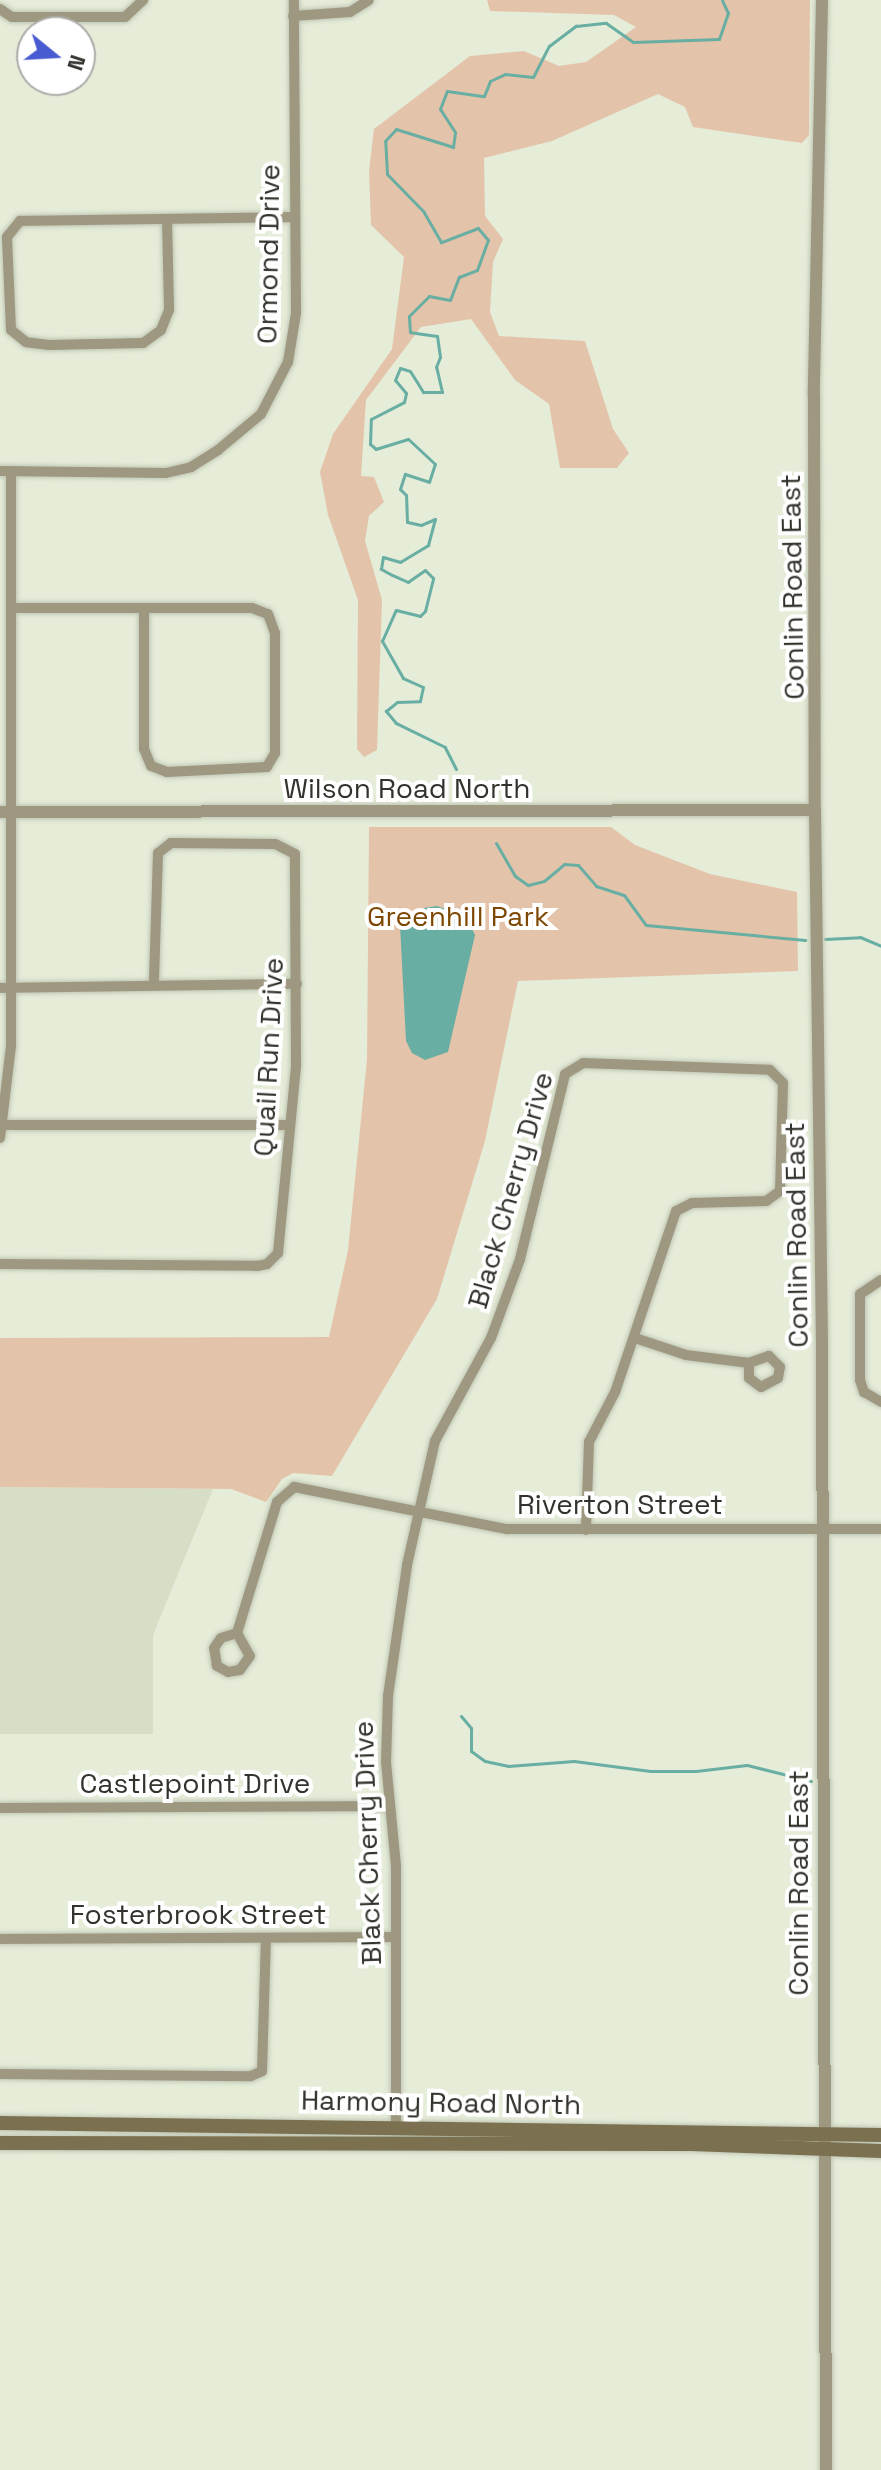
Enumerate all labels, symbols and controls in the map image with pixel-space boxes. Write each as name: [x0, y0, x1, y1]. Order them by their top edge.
north arrow: [16, 16, 96, 96]
text: N: [61, 51, 93, 74]
street label: Ormond Drive: [250, 164, 286, 344]
street label: Conlin Road East: [773, 474, 811, 700]
street label: Wilson Road North: [283, 771, 531, 805]
park label: Greenhill Park: [367, 899, 549, 933]
street label: Quail Run Drive: [246, 957, 290, 1157]
street label: Black Cherry Drive: [460, 1068, 560, 1312]
street label: Conlin Road East: [777, 1122, 815, 1348]
street label: Riverton Street: [517, 1487, 723, 1521]
street label: Black Cherry Drive: [346, 1720, 388, 1966]
street label: Castlepoint Drive: [80, 1766, 310, 1800]
street label: Conlin Road East: [781, 1770, 815, 1996]
street label: Fosterbrook Street: [70, 1897, 326, 1931]
street label: Harmony Road North: [301, 2083, 581, 2121]

